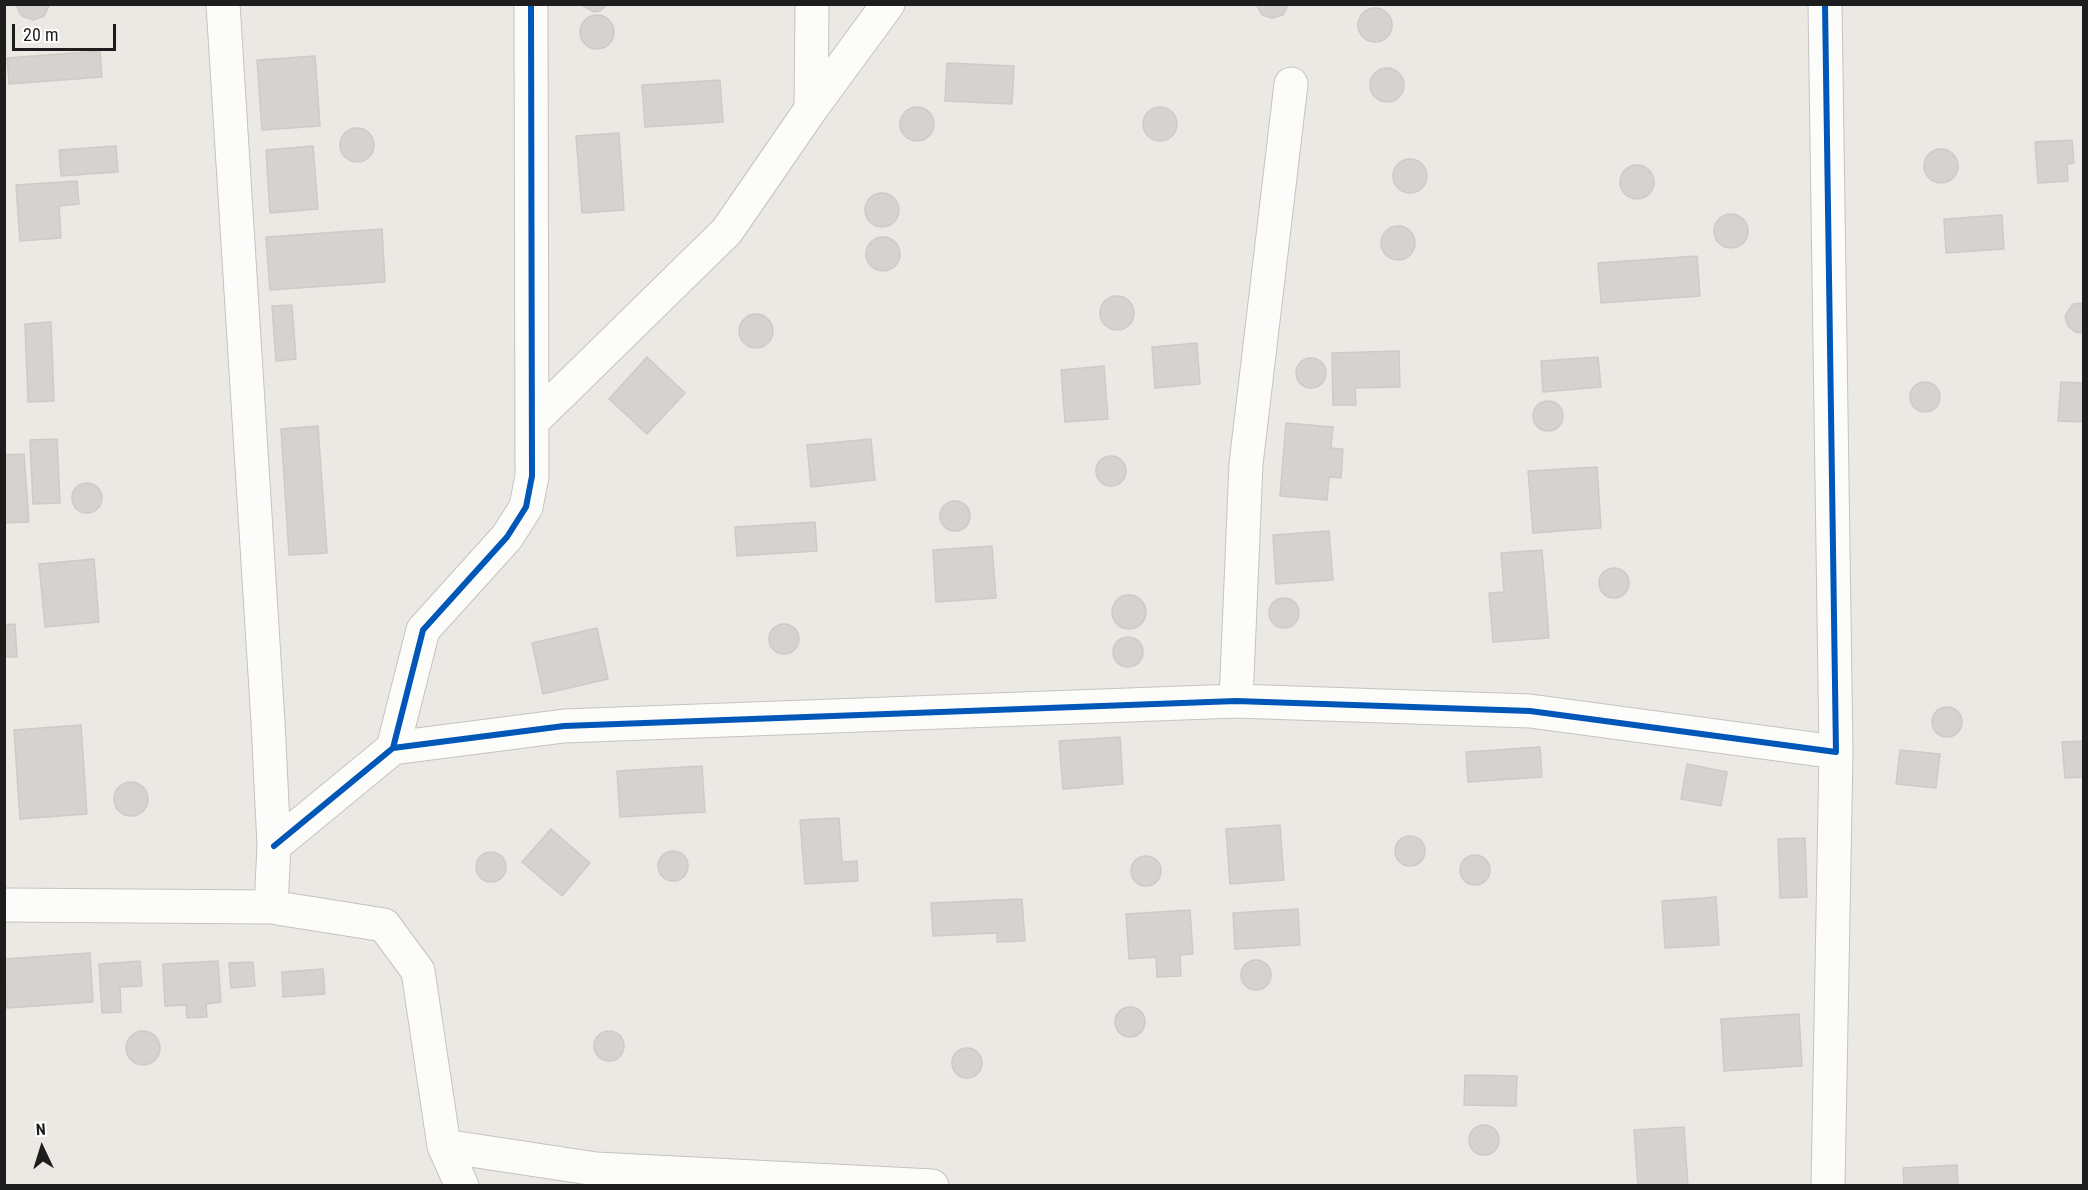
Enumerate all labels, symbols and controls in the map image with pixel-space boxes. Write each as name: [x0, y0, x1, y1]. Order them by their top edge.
scale bar: [15, 12, 118, 50]
text: 20 m: [23, 24, 58, 45]
north arrow: [12, 1118, 72, 1178]
text: N: [35, 1120, 46, 1139]

